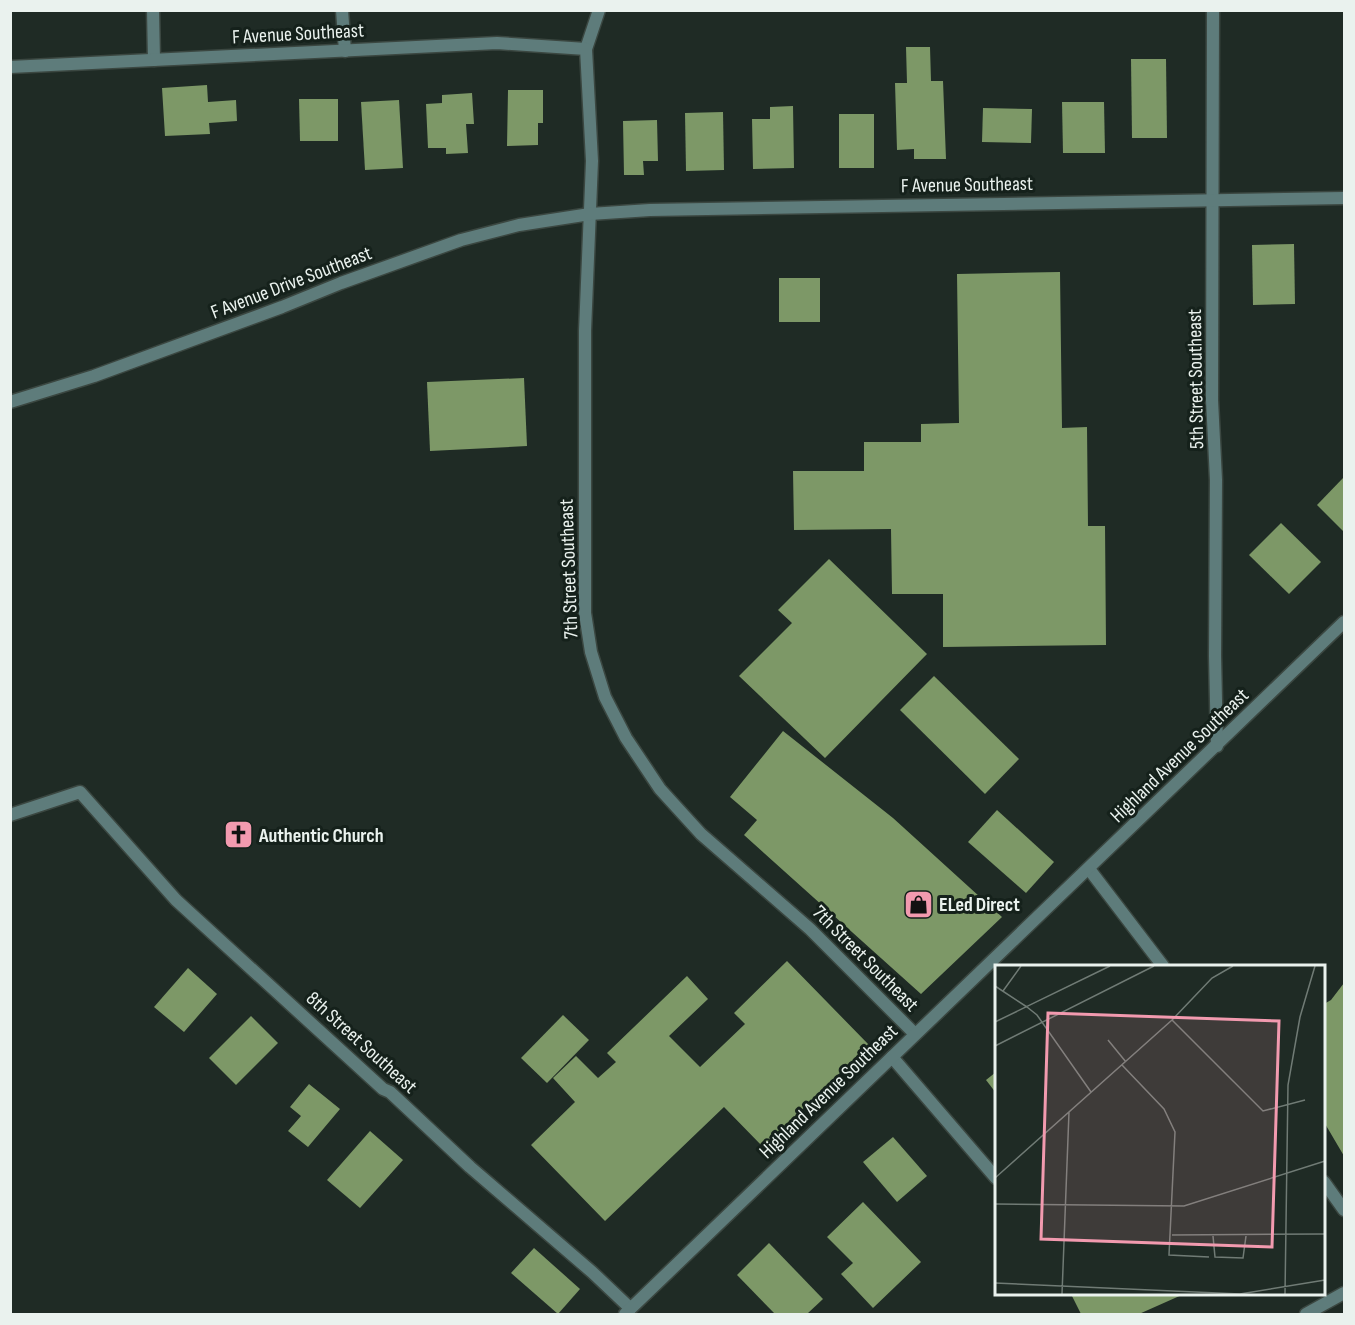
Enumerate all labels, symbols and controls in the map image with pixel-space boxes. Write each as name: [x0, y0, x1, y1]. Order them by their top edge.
street label: F Avenue Southeast: [231, 19, 365, 49]
street label: F Avenue Southeast: [901, 172, 1033, 198]
street label: F Avenue Drive Southeast: [208, 241, 375, 325]
street label: 5th Street Southeast: [1183, 309, 1209, 449]
street label: 7th Street Southeast: [555, 498, 583, 639]
street label: Highland Avenue Southeast: [1106, 684, 1254, 828]
church icon: Authentic Church: [222, 819, 254, 851]
place label: Authentic Church: [258, 824, 384, 848]
shop icon: ELed Direct: [902, 888, 934, 920]
place label: ELed Direct: [939, 893, 1020, 917]
street label: 7th Street Southeast: [807, 901, 923, 1017]
inset map: [995, 965, 1325, 1295]
street label: 8th Street Southeast: [301, 987, 422, 1099]
street label: Highland Avenue Southeast: [755, 1020, 903, 1164]

